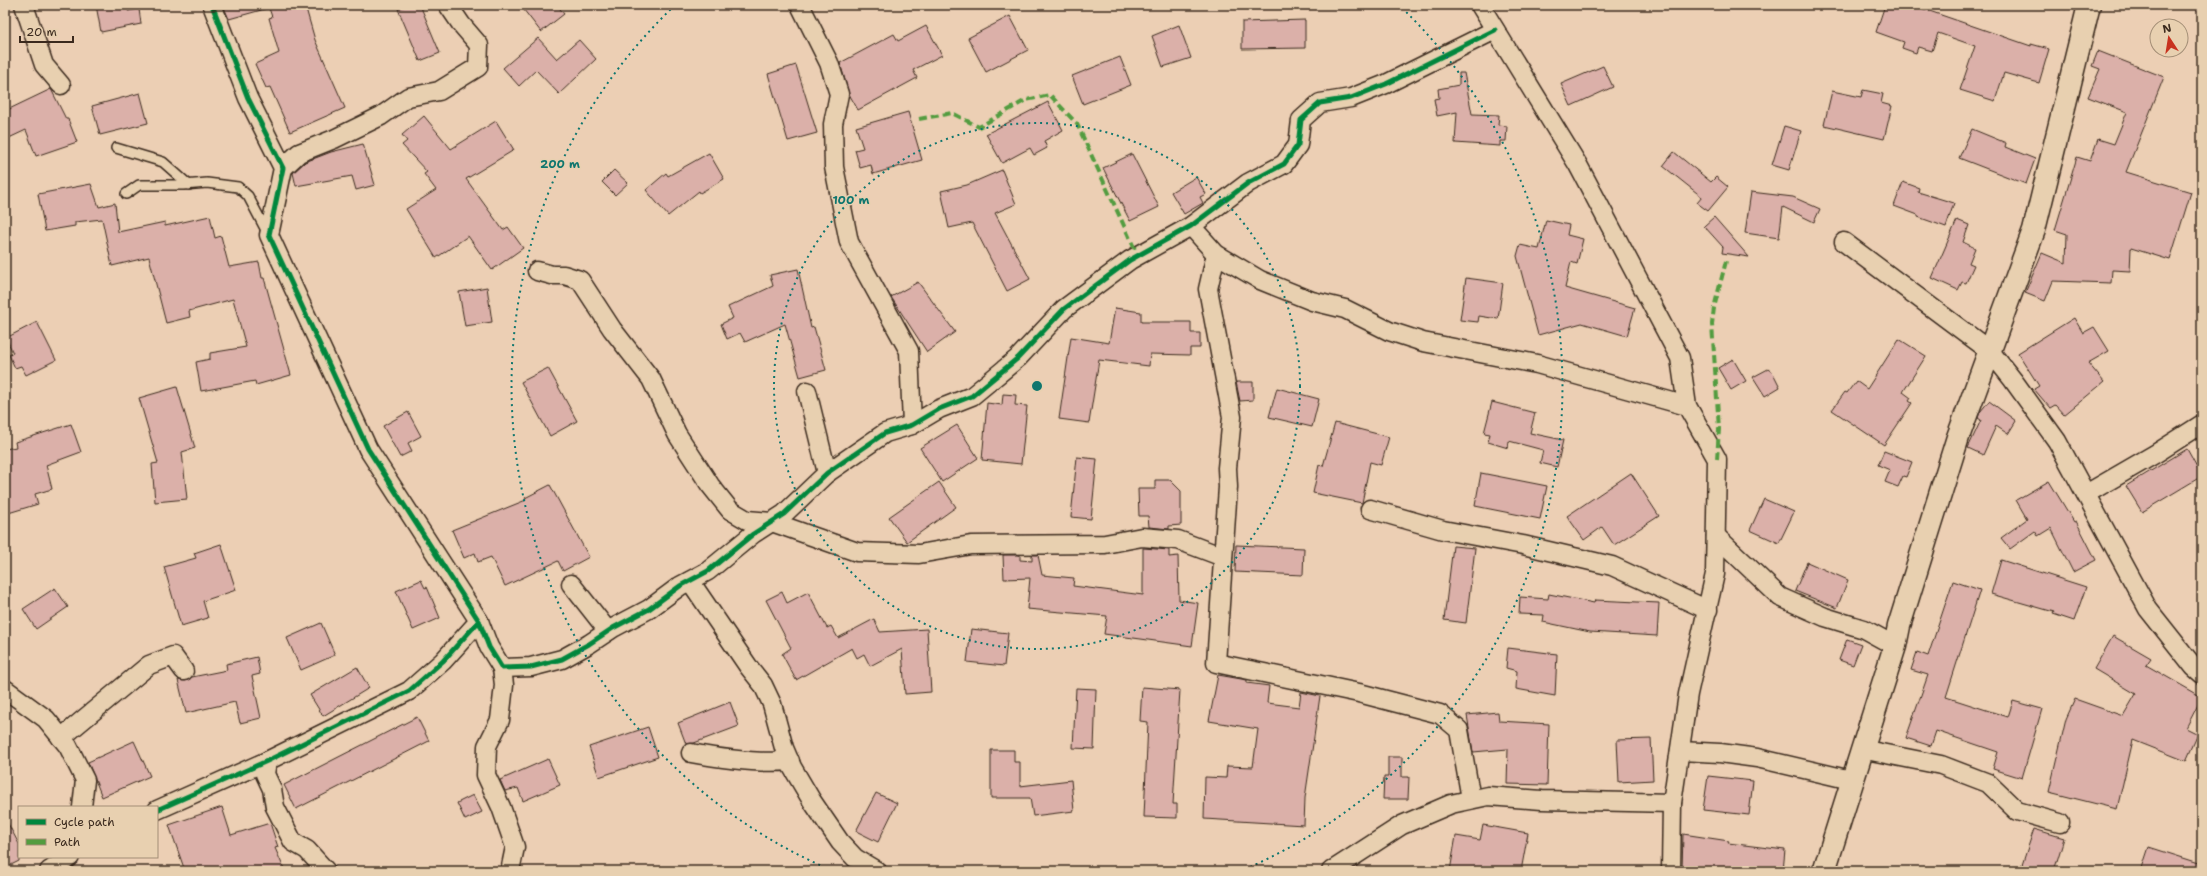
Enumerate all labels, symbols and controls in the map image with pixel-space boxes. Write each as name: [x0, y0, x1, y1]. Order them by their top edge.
scale bar: [20, 18, 73, 44]
north arrow: [2149, 18, 2189, 58]
text: N: [2161, 20, 2173, 37]
text: 20 m: [26, 24, 57, 40]
text: 200 m: [540, 156, 580, 172]
text: 100 m: [833, 192, 870, 208]
centre of rings: [1030, 379, 1044, 393]
legend: [18, 806, 158, 858]
text: Cycle path: [54, 814, 115, 830]
text: Path: [54, 834, 80, 850]

